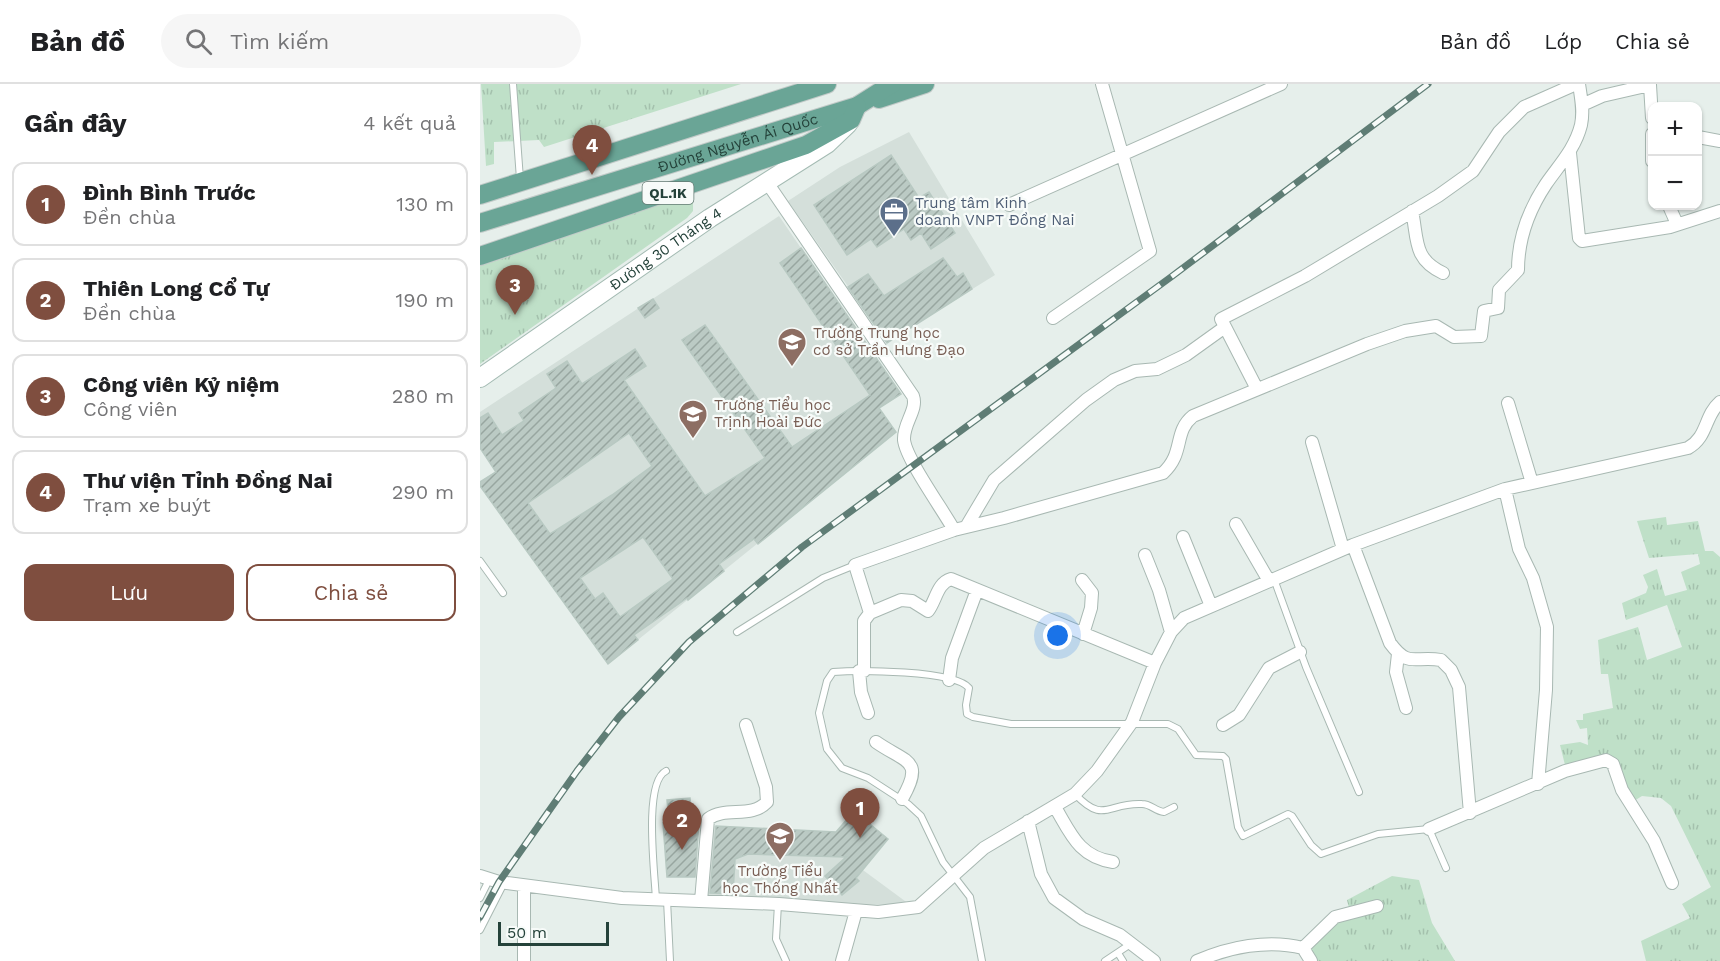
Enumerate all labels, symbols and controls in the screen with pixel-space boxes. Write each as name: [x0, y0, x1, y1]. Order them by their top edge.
search box: [161, 14, 581, 68]
text: Bản đồ: [30, 25, 125, 58]
icon: search: [182, 25, 215, 58]
text: Tìm kiếm: [230, 29, 329, 54]
text: Bản đồ: [1440, 29, 1511, 54]
text: Lớp: [1544, 29, 1582, 54]
text: Chia sẻ: [1615, 29, 1690, 54]
map controls: [1648, 102, 1702, 210]
button: +: [1648, 102, 1702, 156]
text: Gần đây: [24, 108, 127, 138]
street label: Đường Nguyễn Ái Quốc: [655, 110, 820, 176]
text: 4 kết quả: [363, 111, 456, 135]
pin: 4: [572, 126, 612, 175]
button: −: [1648, 156, 1702, 210]
text: Đình Bình Trước: [83, 180, 256, 205]
road number: QL.1K: [642, 182, 693, 204]
text: 1: [41, 192, 50, 216]
text: 130 m: [396, 192, 454, 216]
place label: Trung tâm Kinh doanh VNPT Đồng Nai: [915, 194, 1075, 229]
office icon: Trung tâm Kinh doanh VNPT Đồng Nai: [878, 196, 910, 238]
street label: Đường 30 Tháng 4: [606, 204, 725, 294]
text: Đền chùa: [83, 205, 176, 229]
pin: 3: [495, 266, 534, 315]
text: Thiên Long Cổ Tự: [83, 276, 269, 301]
text: 2: [40, 288, 51, 312]
text: 190 m: [396, 288, 454, 312]
text: Đền chùa: [83, 301, 176, 325]
place label: Trường Trung học cơ sở Trần Hưng Đạo: [813, 324, 965, 359]
school or university icon: Trường Trung học cơ sở Trần Hưng Đạo: [776, 326, 808, 368]
text: Công viên Kỷ niệm: [83, 372, 280, 397]
text: 3: [40, 384, 51, 408]
text: 280 m: [392, 384, 454, 408]
place label: Trường Tiểu học Trịnh Hoài Đức: [714, 396, 831, 431]
text: Công viên: [83, 397, 178, 421]
school or university icon: Trường Tiểu học Trịnh Hoài Đức: [677, 398, 709, 440]
text: Thư viện Tỉnh Đồng Nai: [83, 468, 333, 493]
text: 4: [39, 480, 52, 504]
text: 290 m: [392, 480, 454, 504]
text: Trạm xe buýt: [83, 493, 211, 517]
button: Lưu: [24, 564, 234, 621]
button: Chia sẻ: [246, 564, 456, 621]
your location: [1043, 621, 1072, 650]
pin: 1: [840, 788, 880, 838]
pin: 2: [662, 800, 702, 850]
school or university icon: Trường Tiểu học Thống Nhất: [764, 820, 796, 862]
place label: Trường Tiểu học Thống Nhất: [722, 862, 838, 897]
scale bar: [498, 919, 609, 946]
text: 50 m: [507, 923, 547, 942]

